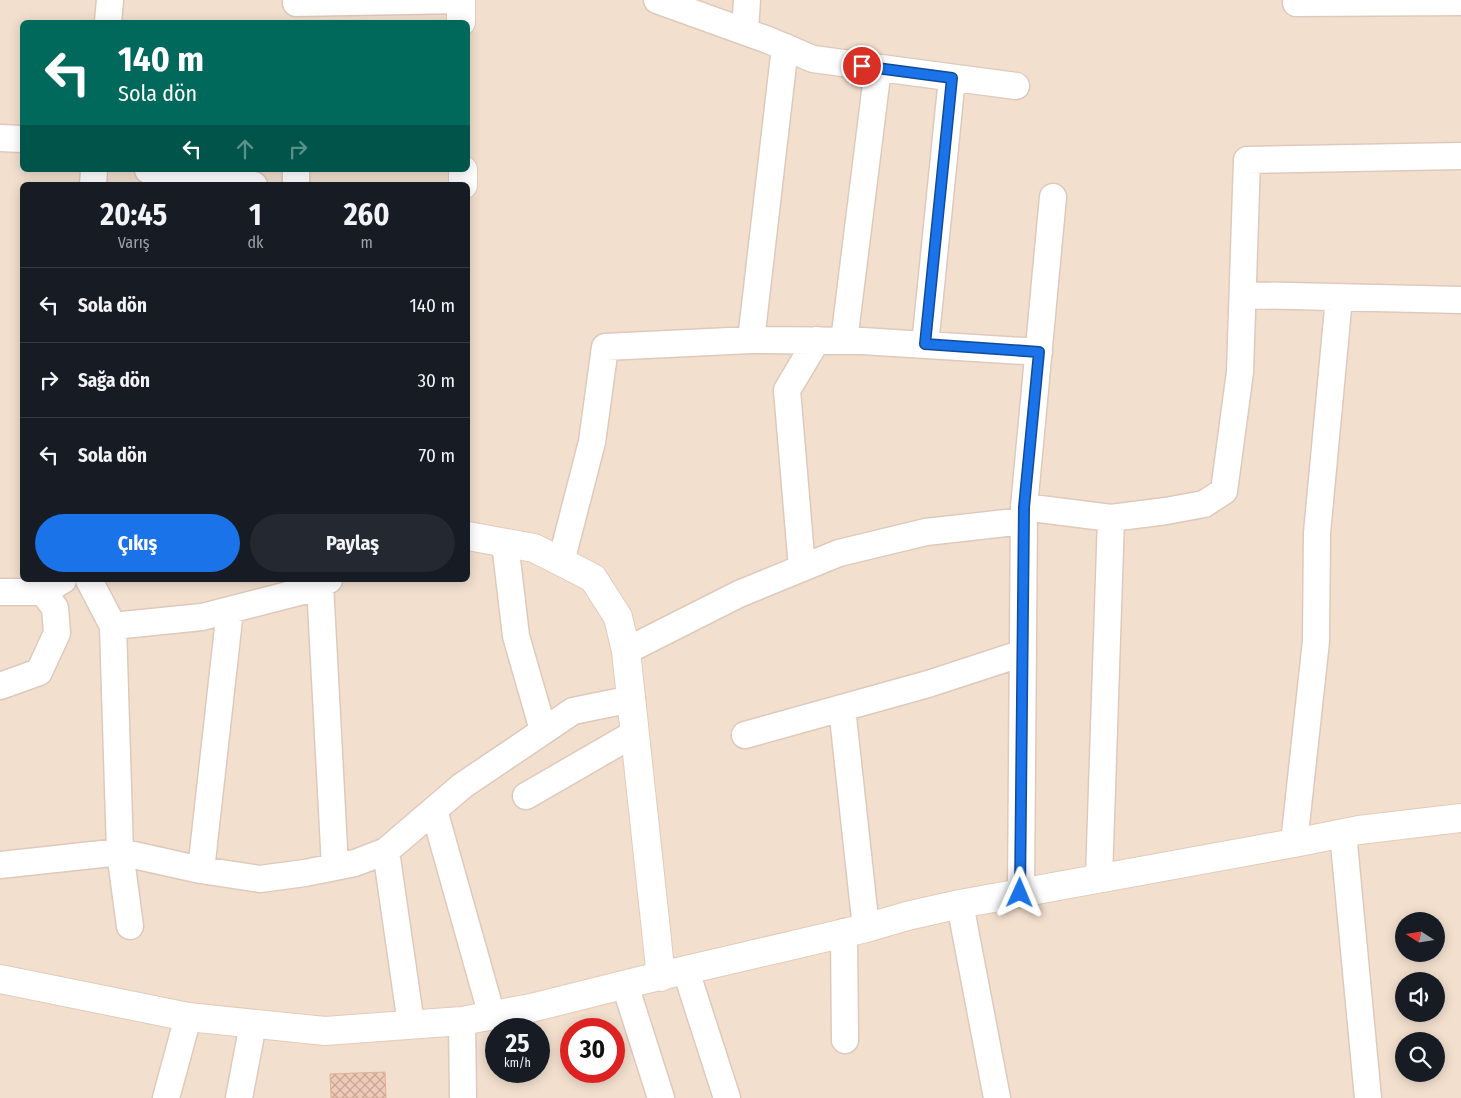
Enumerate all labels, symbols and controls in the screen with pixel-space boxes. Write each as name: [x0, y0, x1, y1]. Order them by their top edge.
text: 140 m: [118, 38, 204, 80]
icon: left: [35, 40, 100, 105]
pin: [841, 45, 883, 87]
icon: arrive: [848, 52, 876, 80]
text: Sola dön: [118, 80, 197, 107]
icon: left: [178, 135, 206, 163]
icon: ahead: [231, 135, 259, 163]
icon: right: [284, 135, 312, 163]
text: 20:45: [100, 197, 167, 233]
text: 1: [249, 197, 262, 233]
text: 260: [344, 197, 390, 233]
text: Varış: [118, 233, 150, 252]
text: dk: [247, 233, 263, 252]
text: m: [361, 233, 373, 252]
icon: left: [35, 291, 63, 319]
text: Sola dön: [78, 294, 147, 317]
text: 140 m: [409, 294, 455, 317]
icon: right: [35, 366, 63, 394]
text: Sağa dön: [78, 369, 150, 392]
text: 30 m: [417, 369, 455, 392]
icon: left: [35, 441, 63, 469]
text: Sola dön: [78, 444, 147, 467]
text: 70 m: [419, 444, 455, 467]
button: Çıkış: [35, 514, 240, 572]
button: Paylaş: [250, 514, 455, 572]
position arrow: [993, 866, 1045, 918]
north arrow: [1395, 912, 1445, 962]
map controls: [1395, 912, 1445, 1082]
button: sound: [1395, 972, 1445, 1022]
speed limit sign: 30: [560, 1018, 625, 1083]
text: 25: [506, 1029, 529, 1059]
button: search: [1395, 1032, 1445, 1082]
text: km/h: [504, 1056, 531, 1070]

